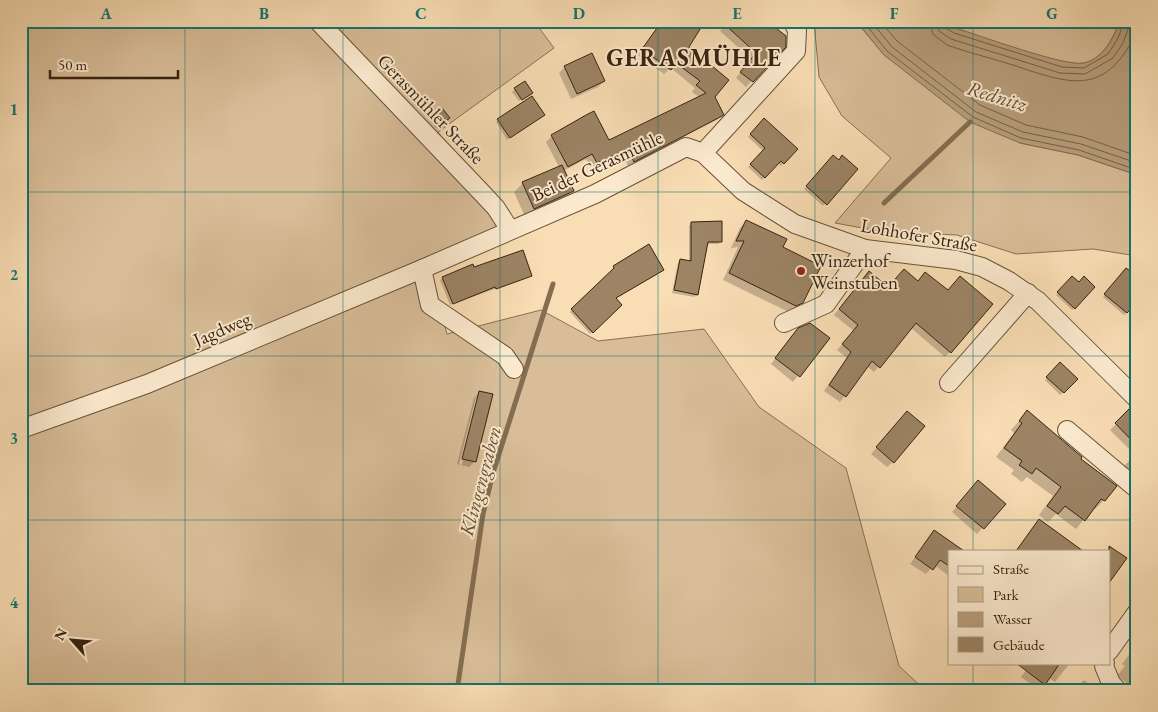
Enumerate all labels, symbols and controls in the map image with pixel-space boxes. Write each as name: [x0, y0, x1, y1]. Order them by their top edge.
text: A: [99, 3, 112, 24]
text: B: [259, 3, 269, 24]
text: C: [415, 3, 427, 24]
text: D: [573, 3, 585, 24]
text: E: [732, 3, 742, 24]
text: F: [890, 3, 899, 24]
text: G: [1046, 3, 1058, 24]
district label: GERASMÜHLE: [606, 42, 782, 73]
scale bar: [50, 48, 178, 80]
street label: Gerasmühler Straße: [372, 49, 490, 169]
text: 50 m: [58, 55, 87, 74]
water label: Rednitz: [964, 75, 1031, 118]
text: 1: [10, 99, 18, 120]
street label: Bei der Gerasmühle: [527, 125, 667, 207]
street label: Lohhofer Straße: [859, 212, 979, 258]
place label: Winzerhof Weinstuben: [811, 248, 898, 295]
text: 2: [10, 264, 19, 285]
marker: Winzerhof Weinstuben: [795, 265, 807, 277]
street label: Jagdweg: [188, 305, 255, 353]
water label: Klingengraben: [453, 423, 507, 540]
text: 3: [10, 428, 18, 449]
legend: [948, 550, 1110, 664]
text: Straße: [993, 559, 1029, 578]
text: Park: [993, 585, 1020, 604]
text: 4: [10, 592, 19, 613]
text: Wasser: [993, 609, 1032, 628]
north arrow: [48, 614, 98, 664]
text: N: [50, 624, 71, 643]
text: Gebäude: [993, 635, 1045, 654]

